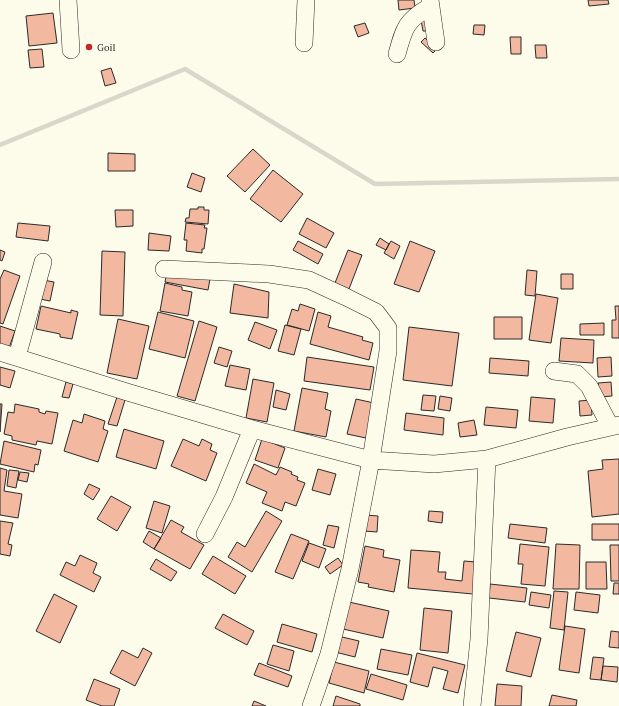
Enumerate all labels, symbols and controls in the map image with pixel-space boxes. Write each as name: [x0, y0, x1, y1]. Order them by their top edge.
place label: Goil: [97, 41, 115, 54]
marker: Goil: [84, 42, 94, 52]

